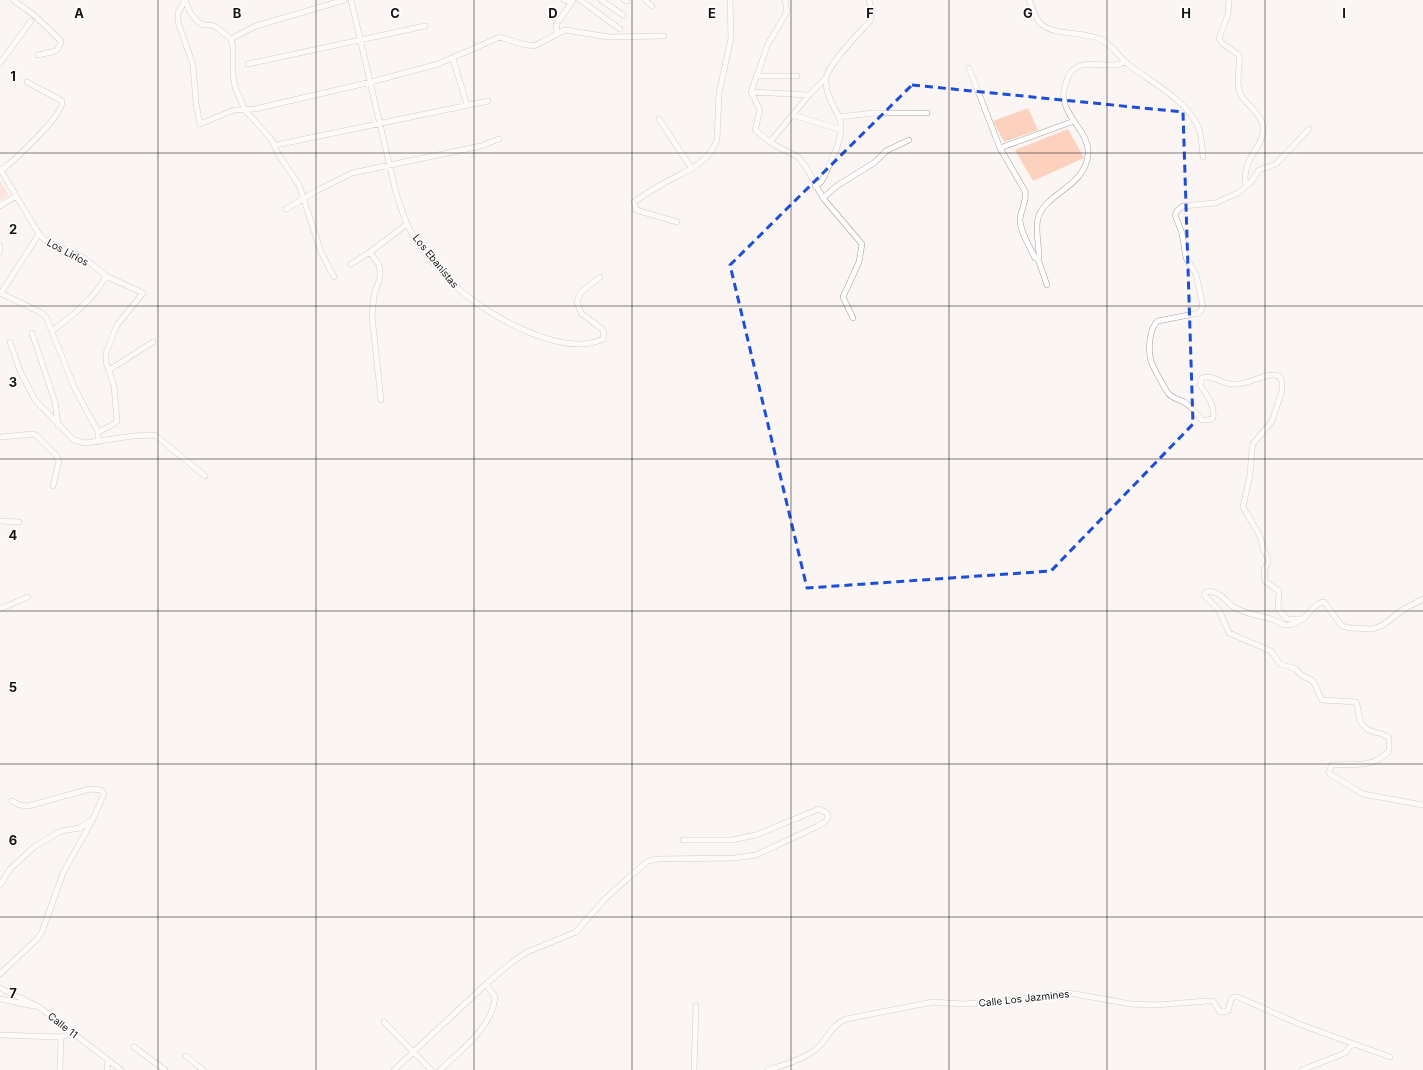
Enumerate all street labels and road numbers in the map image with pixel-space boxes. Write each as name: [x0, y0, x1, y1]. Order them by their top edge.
street label: Los Ebanistas: [411, 232, 461, 290]
street label: Los Lirios: [45, 236, 91, 268]
street label: Calle Los Jazmines: [978, 987, 1070, 1009]
street label: Calle 11: [46, 1010, 80, 1040]

